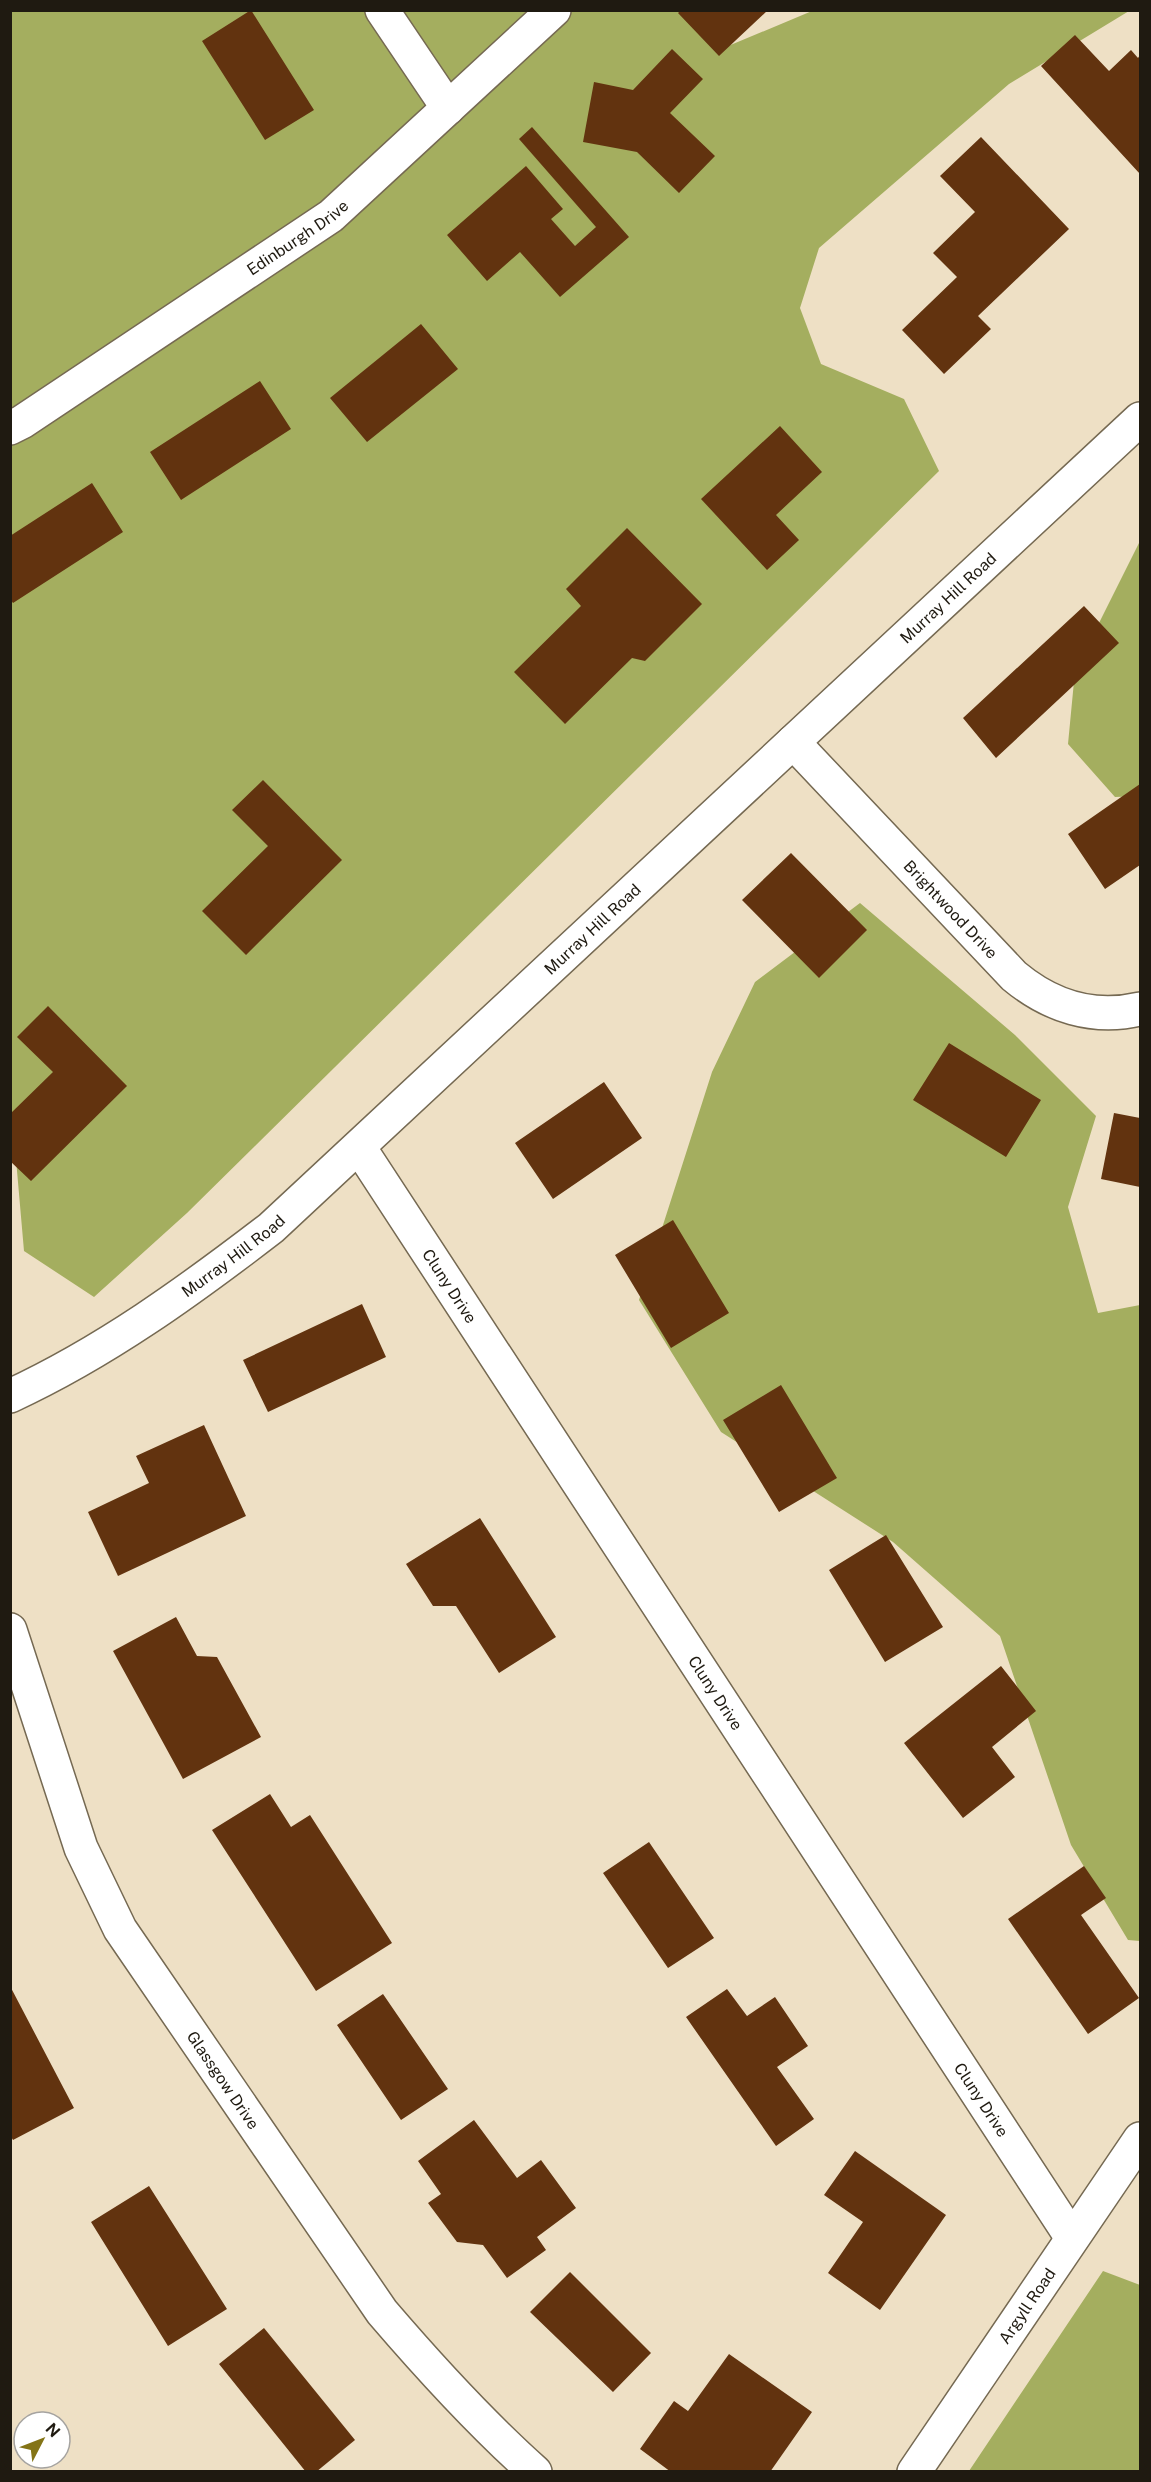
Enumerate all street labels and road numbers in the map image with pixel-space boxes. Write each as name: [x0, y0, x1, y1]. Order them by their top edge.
street label: Edinburgh Drive: [243, 196, 352, 279]
street label: Murray Hill Road: [896, 549, 1000, 647]
street label: Brightwood Drive: [900, 856, 1002, 963]
street label: Murray Hill Road: [541, 880, 645, 979]
street label: Murray Hill Road: [178, 1211, 289, 1301]
street label: Cluny Drive: [418, 1246, 481, 1327]
street label: Cluny Drive: [684, 1652, 746, 1734]
street label: Glassgow Drive: [183, 2027, 263, 2133]
street label: Cluny Drive: [950, 2059, 1012, 2141]
street label: Argyll Road: [995, 2265, 1060, 2347]

